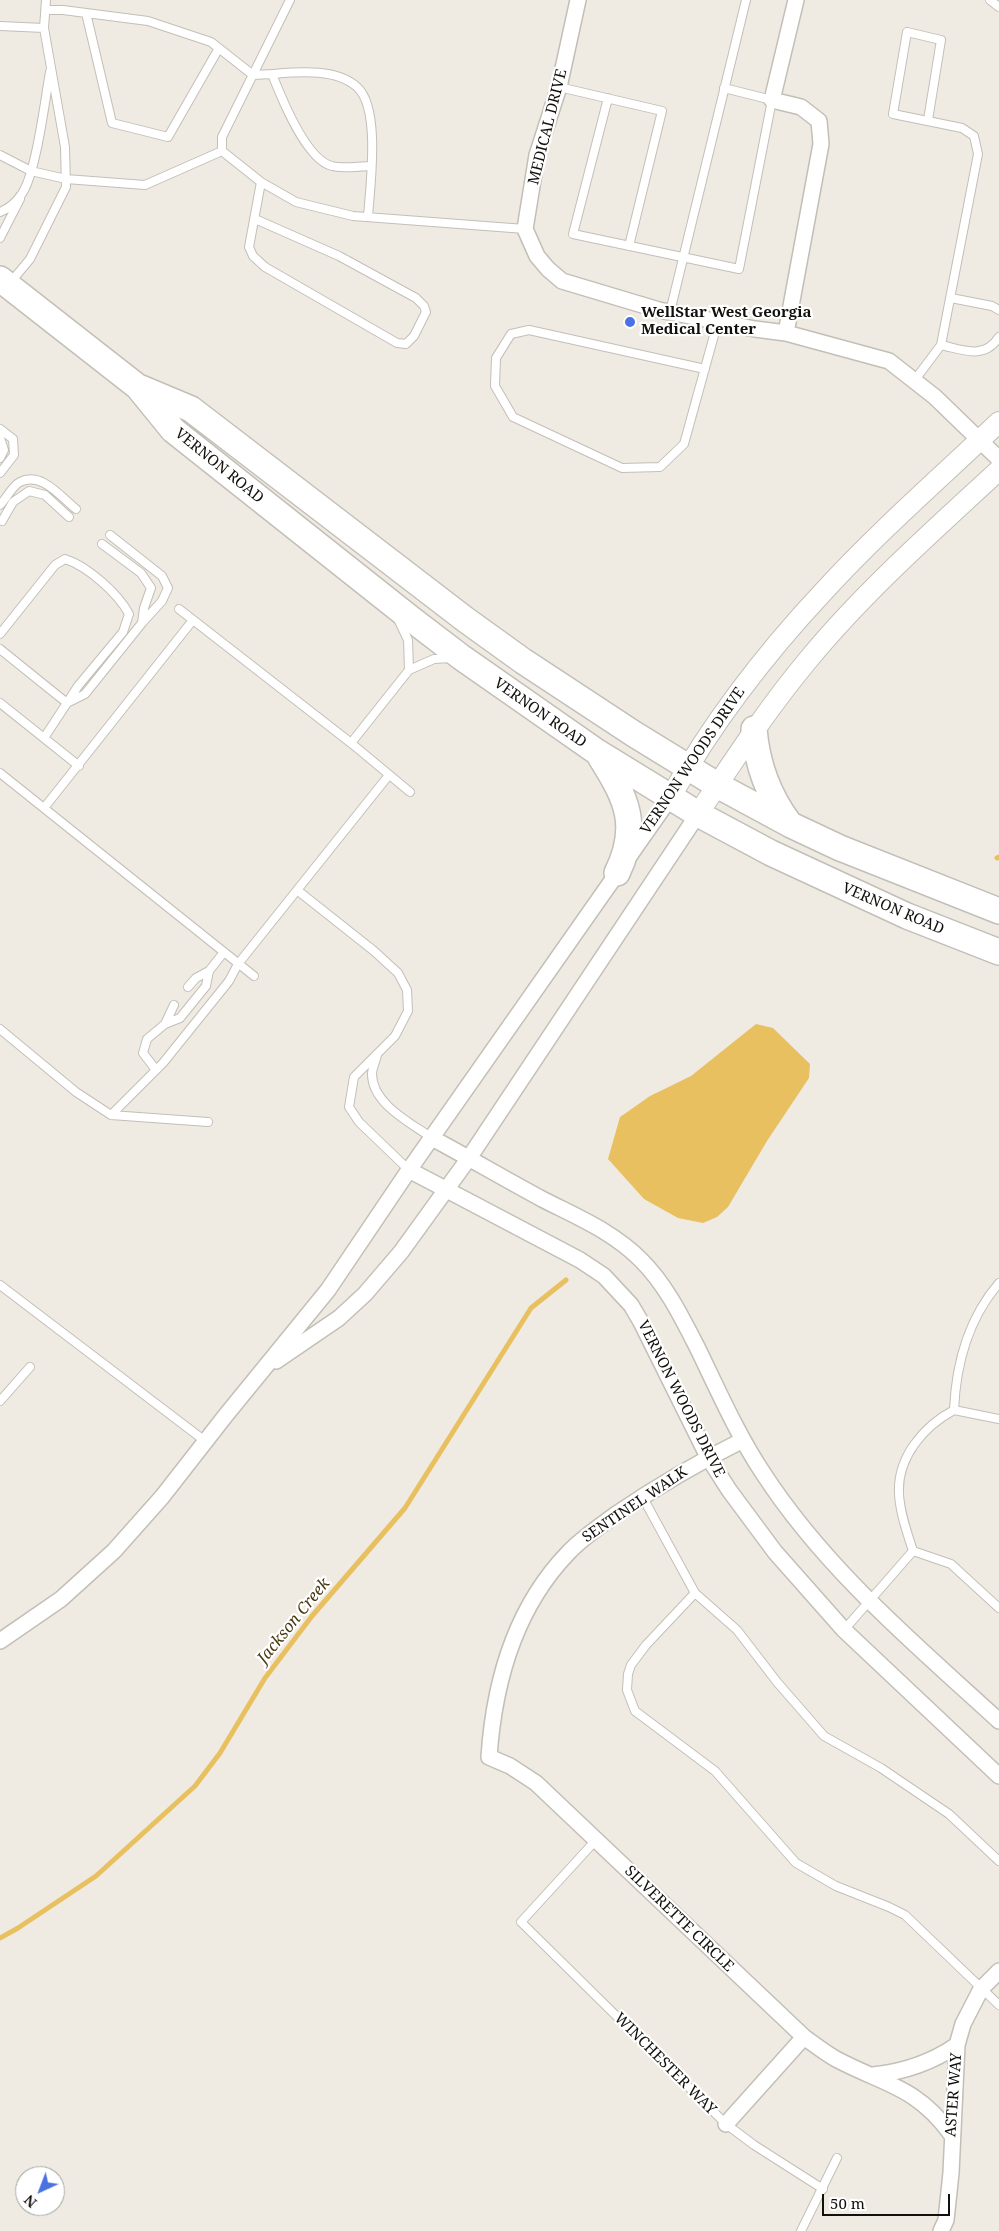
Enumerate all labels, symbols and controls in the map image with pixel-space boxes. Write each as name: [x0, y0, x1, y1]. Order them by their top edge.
street label: MEDICAL DRIVE: [525, 67, 571, 187]
place label: WellStar West Georgia Medical Center: [641, 304, 811, 339]
marker: WellStar West Georgia Medical Center: [623, 315, 637, 329]
street label: VERNON ROAD: [171, 425, 267, 507]
street label: VERNON ROAD: [490, 674, 590, 752]
street label: VERNON WOODS DRIVE: [637, 684, 749, 838]
street label: VERNON ROAD: [839, 879, 947, 939]
street label: VERNON WOODS DRIVE: [634, 1318, 728, 1480]
street label: SENTINEL WALK: [579, 1463, 691, 1547]
water label: Jackson Creek: [254, 1574, 334, 1668]
street label: SILVERETTE CIRCLE: [621, 1862, 737, 1976]
street label: WINCHESTER WAY: [610, 2009, 720, 2119]
street label: ASTER WAY: [942, 2052, 966, 2138]
north arrow: [15, 2166, 65, 2216]
scale bar: [824, 2184, 952, 2216]
text: N: [20, 2191, 41, 2212]
text: 50 m: [830, 2193, 865, 2213]

